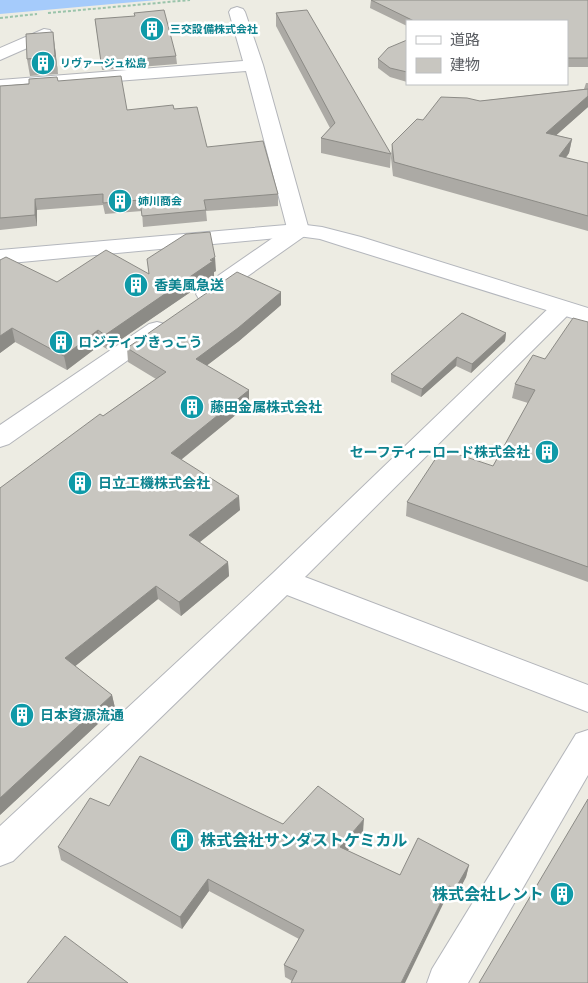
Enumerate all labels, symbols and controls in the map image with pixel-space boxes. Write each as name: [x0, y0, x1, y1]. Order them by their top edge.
building icon: 三交設備株式会社: [139, 16, 165, 42]
legend: [406, 20, 568, 85]
place label: 三交設備株式会社: [170, 22, 258, 36]
text: 道路: [450, 30, 480, 50]
building icon: リヴァージュ松島: [30, 50, 56, 76]
text: 建物: [450, 55, 480, 75]
place label: リヴァージュ松島: [60, 56, 147, 70]
building icon: 姉川商会: [107, 188, 133, 214]
place label: 姉川商会: [138, 194, 182, 208]
building icon: 香美風急送: [123, 272, 149, 298]
place label: 香美風急送: [154, 276, 224, 294]
building icon: ロジティブきっこう: [48, 329, 74, 355]
place label: ロジティブきっこう: [78, 333, 203, 351]
building icon: 藤田金属株式会社: [179, 394, 205, 420]
place label: 藤田金属株式会社: [210, 398, 322, 416]
building icon: セーフティーロード株式会社: [534, 439, 560, 465]
place label: セーフティーロード株式会社: [350, 443, 530, 461]
building icon: 日立工機株式会社: [67, 470, 93, 496]
place label: 日立工機株式会社: [98, 474, 210, 492]
building icon: 日本資源流通: [9, 702, 35, 728]
place label: 日本資源流通: [40, 706, 124, 724]
building icon: 株式会社サンダストケミカル: [169, 827, 195, 853]
place label: 株式会社サンダストケミカル: [200, 830, 408, 851]
building icon: 株式会社レント: [549, 881, 575, 907]
place label: 株式会社レント: [432, 884, 544, 905]

